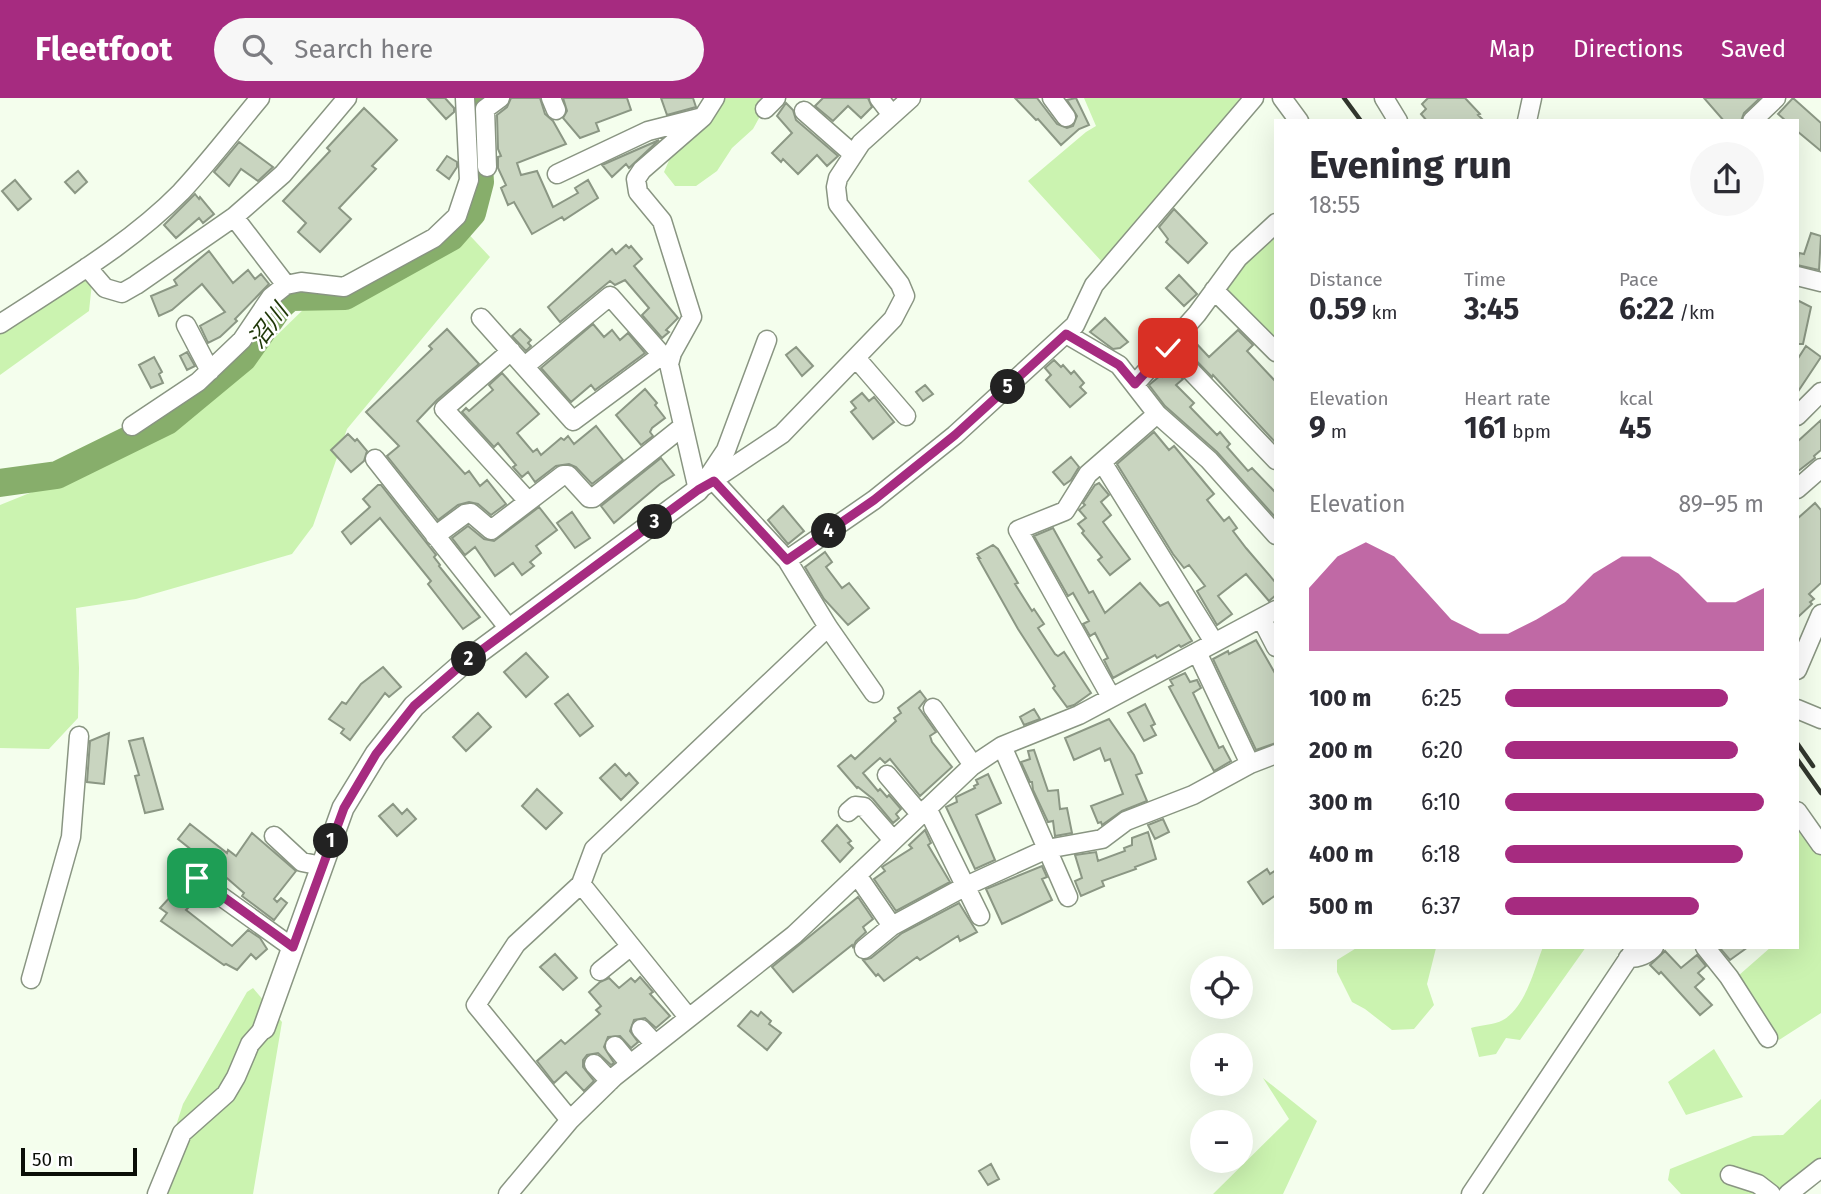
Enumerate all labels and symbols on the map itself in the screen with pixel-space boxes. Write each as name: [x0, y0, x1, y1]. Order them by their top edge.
water label: 沼川: [242, 296, 295, 354]
pin: [1138, 318, 1198, 378]
pin: 5: [990, 370, 1026, 404]
pin: 3: [638, 504, 672, 540]
pin: 4: [812, 514, 846, 548]
pin: 2: [452, 642, 486, 676]
pin: 1: [314, 824, 348, 858]
pin: [167, 848, 227, 908]
scale bar: [21, 1145, 136, 1177]

